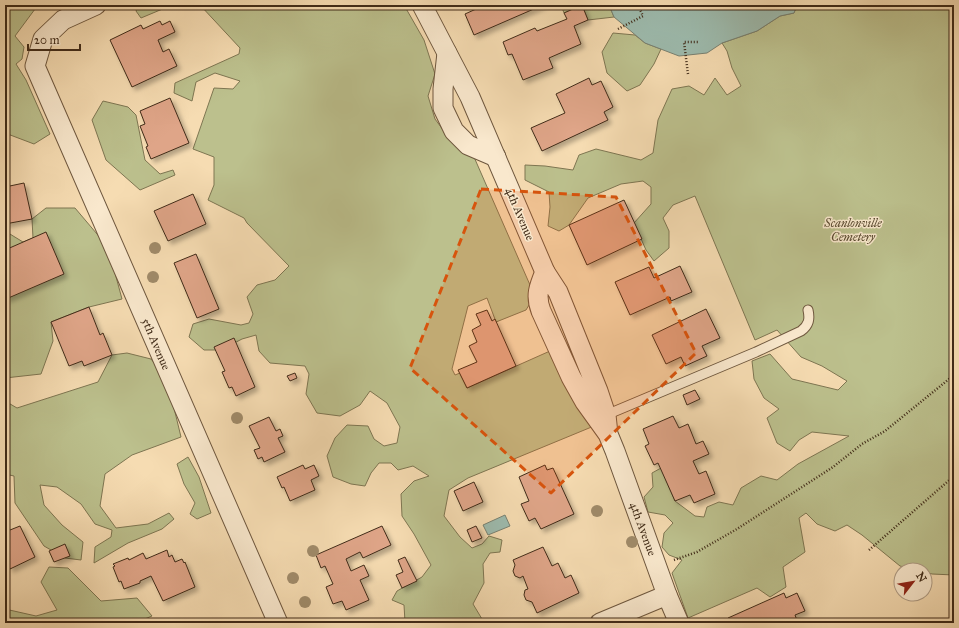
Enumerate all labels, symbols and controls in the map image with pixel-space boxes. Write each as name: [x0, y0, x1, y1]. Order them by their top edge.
scale bar: [28, 26, 80, 52]
text: 20 m: [34, 33, 60, 47]
street label: 4th Avenue: [503, 185, 537, 243]
park label: Scanlonville Cemetery: [823, 216, 882, 244]
street label: 5th Avenue: [139, 316, 173, 372]
street label: 4th Avenue: [627, 500, 659, 558]
north arrow: [893, 562, 933, 602]
text: N: [913, 570, 929, 585]

